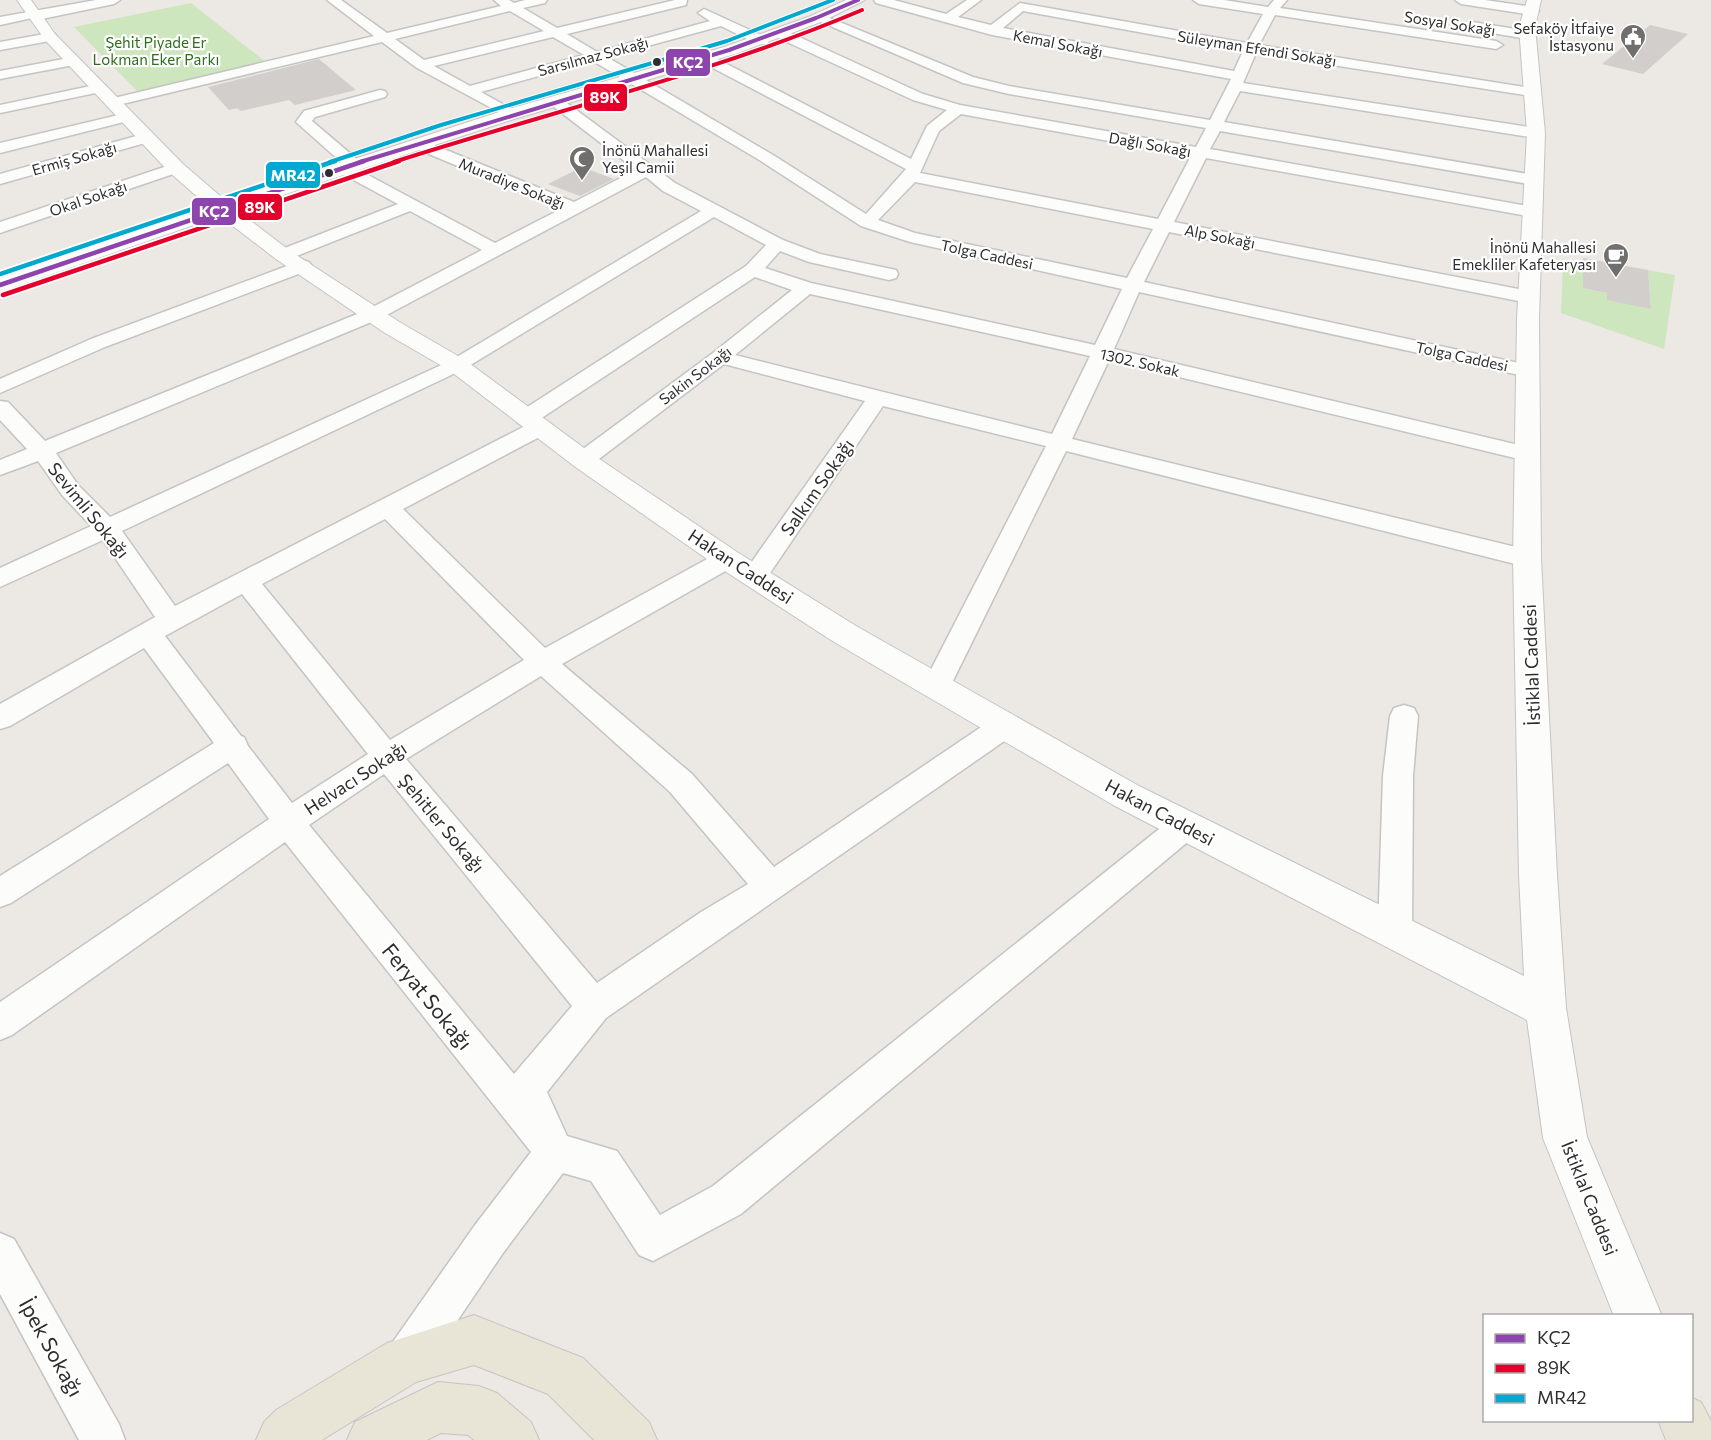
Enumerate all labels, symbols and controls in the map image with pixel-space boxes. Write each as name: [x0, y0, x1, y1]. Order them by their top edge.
street label: Sosyal Sokağı: [1403, 7, 1497, 39]
place label: Sefaköy İtfaiye İstasyonu: [1513, 19, 1614, 54]
public building icon: Sefaköy İtfaiye İstasyonu: [1618, 22, 1648, 60]
street label: Kemal Sokağı: [1012, 26, 1104, 60]
street label: Süleyman Efendi Sokağı: [1176, 27, 1338, 69]
park label: Şehit Piyade Er Lokman Eker Parkı: [93, 33, 219, 68]
street label: Sarsılmaz Sokağı: [536, 33, 650, 79]
line badge: KÇ2: [665, 48, 711, 77]
text: KÇ2: [673, 52, 703, 71]
unlabelled marker: [651, 56, 663, 68]
line badge: 89K: [583, 83, 628, 112]
text: 89K: [590, 87, 620, 106]
street label: Dağlı Sokağı: [1107, 128, 1193, 160]
street label: Ermiş Sokağı: [30, 137, 118, 179]
place label: İnönü Mahallesi Yeşil Camii: [602, 141, 708, 176]
mosque icon: İnönü Mahallesi Yeşil Camii: [567, 144, 597, 182]
street label: Muradiye Sokağı: [456, 154, 568, 212]
line badge: MR42: [265, 161, 321, 189]
text: MR42: [270, 165, 316, 184]
unlabelled marker: [323, 167, 335, 179]
street label: Okal Sokağı: [47, 176, 129, 220]
line badge: 89K: [237, 193, 283, 221]
line badge: KÇ2: [191, 197, 237, 226]
text: 89K: [245, 197, 275, 216]
text: KÇ2: [199, 201, 229, 220]
street label: Alp Sokağı: [1183, 220, 1257, 252]
street label: Tolga Caddesi: [939, 235, 1035, 273]
place label: İnönü Mahallesi Emekliler Kafeteryası: [1452, 238, 1596, 273]
cafe icon: İnönü Mahallesi Emekliler Kafeteryası: [1601, 241, 1631, 279]
street label: Tolga Caddesi: [1414, 337, 1510, 375]
street label: Sakin Sokağı: [655, 342, 735, 408]
street label: 1302. Sokak: [1098, 344, 1182, 380]
street label: Salkım Sokağı: [776, 434, 858, 540]
street label: Sevimli Sokağı: [44, 458, 134, 562]
street label: Hakan Caddesi: [684, 524, 798, 608]
street label: İstiklal Caddesi: [1518, 604, 1544, 726]
street label: Helvacı Sokağı: [300, 737, 410, 819]
street label: Şehitler Sokağı: [394, 769, 490, 877]
street label: Hakan Caddesi: [1102, 774, 1218, 850]
street label: Feryat Sokağı: [378, 938, 478, 1054]
street label: İstiklal Caddesi: [1557, 1137, 1623, 1259]
street label: İpek Sokağı: [15, 1293, 89, 1401]
legend: [1483, 1314, 1693, 1422]
text: KÇ2: [1537, 1326, 1571, 1348]
text: 89K: [1537, 1356, 1571, 1378]
text: MR42: [1537, 1386, 1587, 1408]

